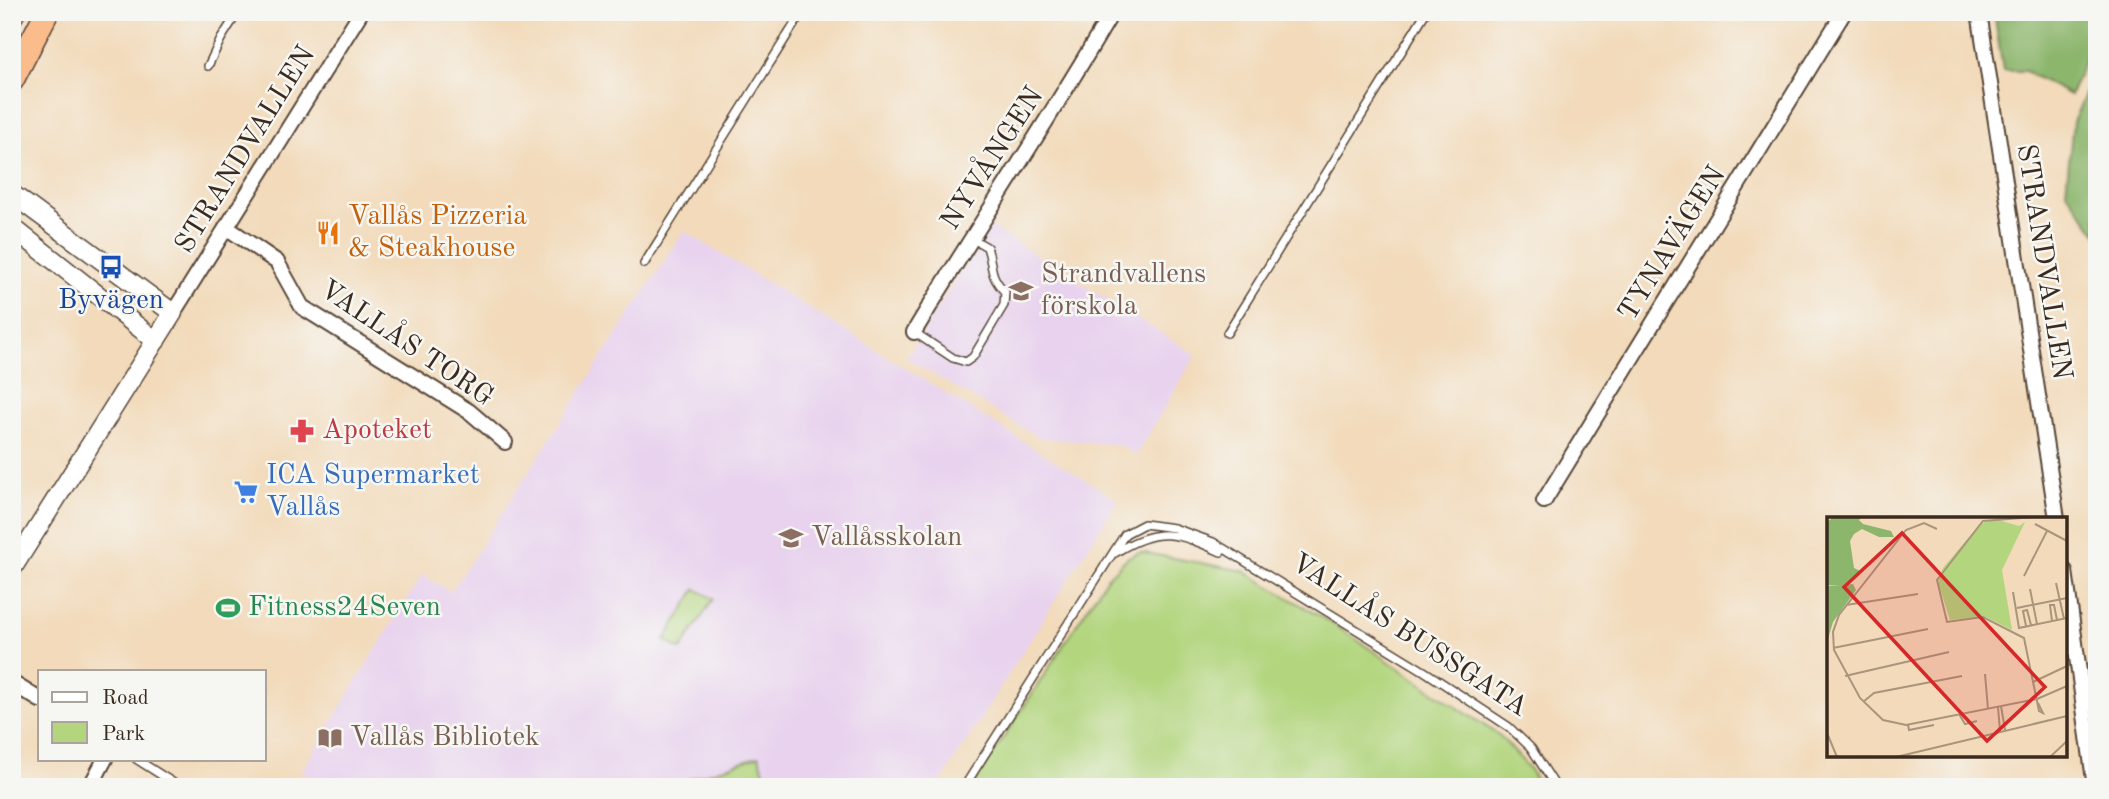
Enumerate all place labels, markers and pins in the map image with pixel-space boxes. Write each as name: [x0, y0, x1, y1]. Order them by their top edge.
place label: Vallås Pizzeria & Steakhouse: [348, 203, 527, 263]
restaurant icon: Vallås Pizzeria & Steakhouse: [314, 219, 342, 247]
bus stop icon: Byvägen: [97, 253, 125, 281]
place label: Strandvallens förskola: [1041, 261, 1206, 321]
school or university icon: Strandvallens förskola: [1007, 277, 1035, 305]
place label: Byvägen: [58, 287, 164, 315]
pharmacy icon: Apoteket: [288, 417, 316, 445]
place label: Apoteket: [322, 417, 432, 445]
place label: ICA Supermarket Vallås: [266, 462, 480, 522]
supermarket icon: ICA Supermarket Vallås: [232, 478, 260, 506]
school or university icon: Vallåsskolan: [777, 524, 805, 552]
place label: Vallåsskolan: [811, 524, 962, 552]
sports icon: Fitness24Seven: [214, 594, 242, 622]
place label: Fitness24Seven: [248, 594, 441, 622]
library icon: Vallås Bibliotek: [316, 724, 344, 752]
place label: Vallås Bibliotek: [350, 724, 540, 752]

